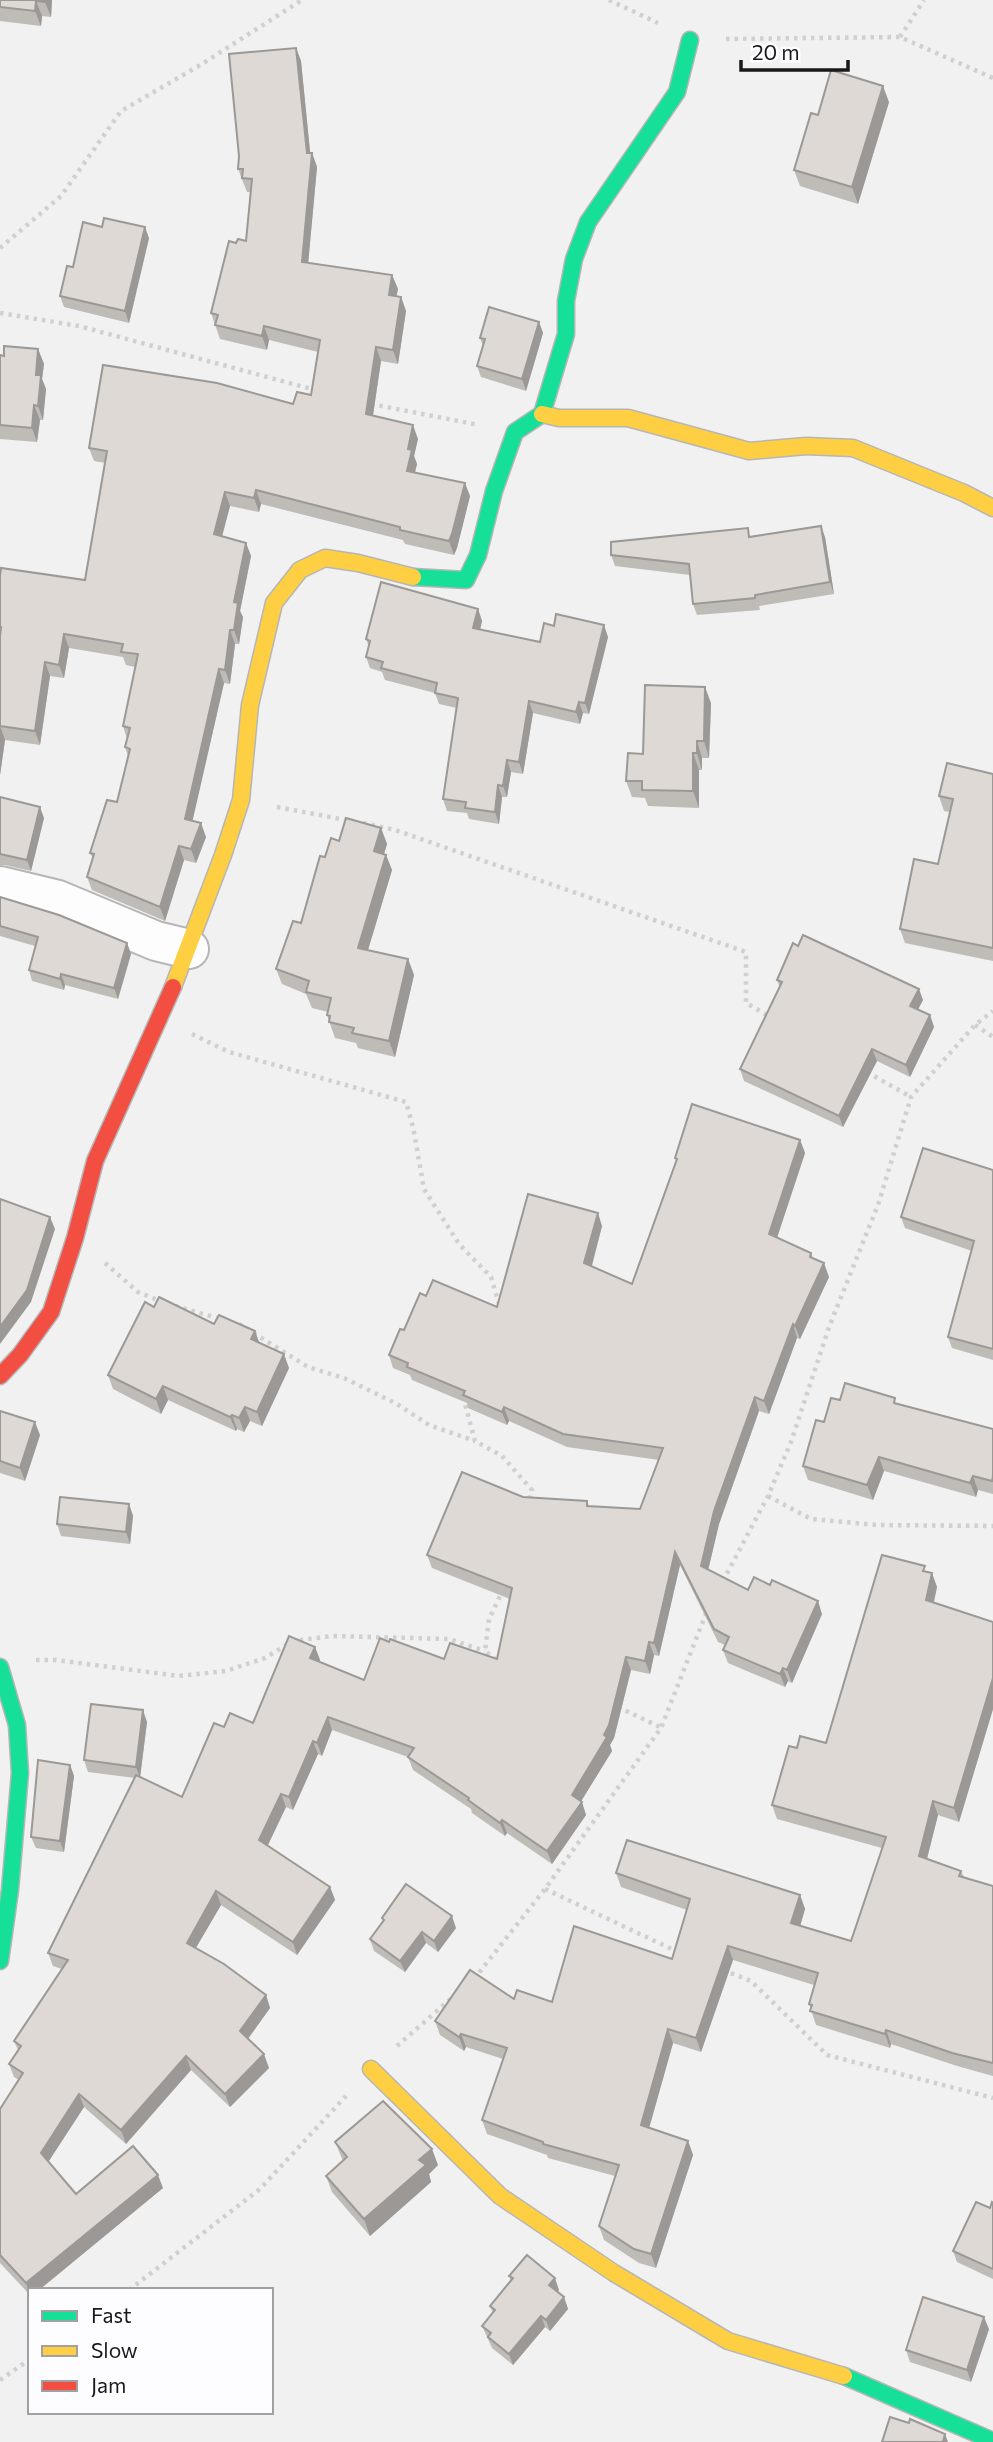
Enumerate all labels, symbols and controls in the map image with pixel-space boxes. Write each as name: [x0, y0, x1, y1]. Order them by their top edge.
scale bar: [741, 28, 848, 72]
text: 20 m: [752, 39, 800, 64]
legend: [28, 2288, 273, 2414]
text: Fast: [91, 2302, 132, 2327]
text: Slow: [91, 2337, 138, 2362]
text: Jam: [91, 2372, 126, 2397]

